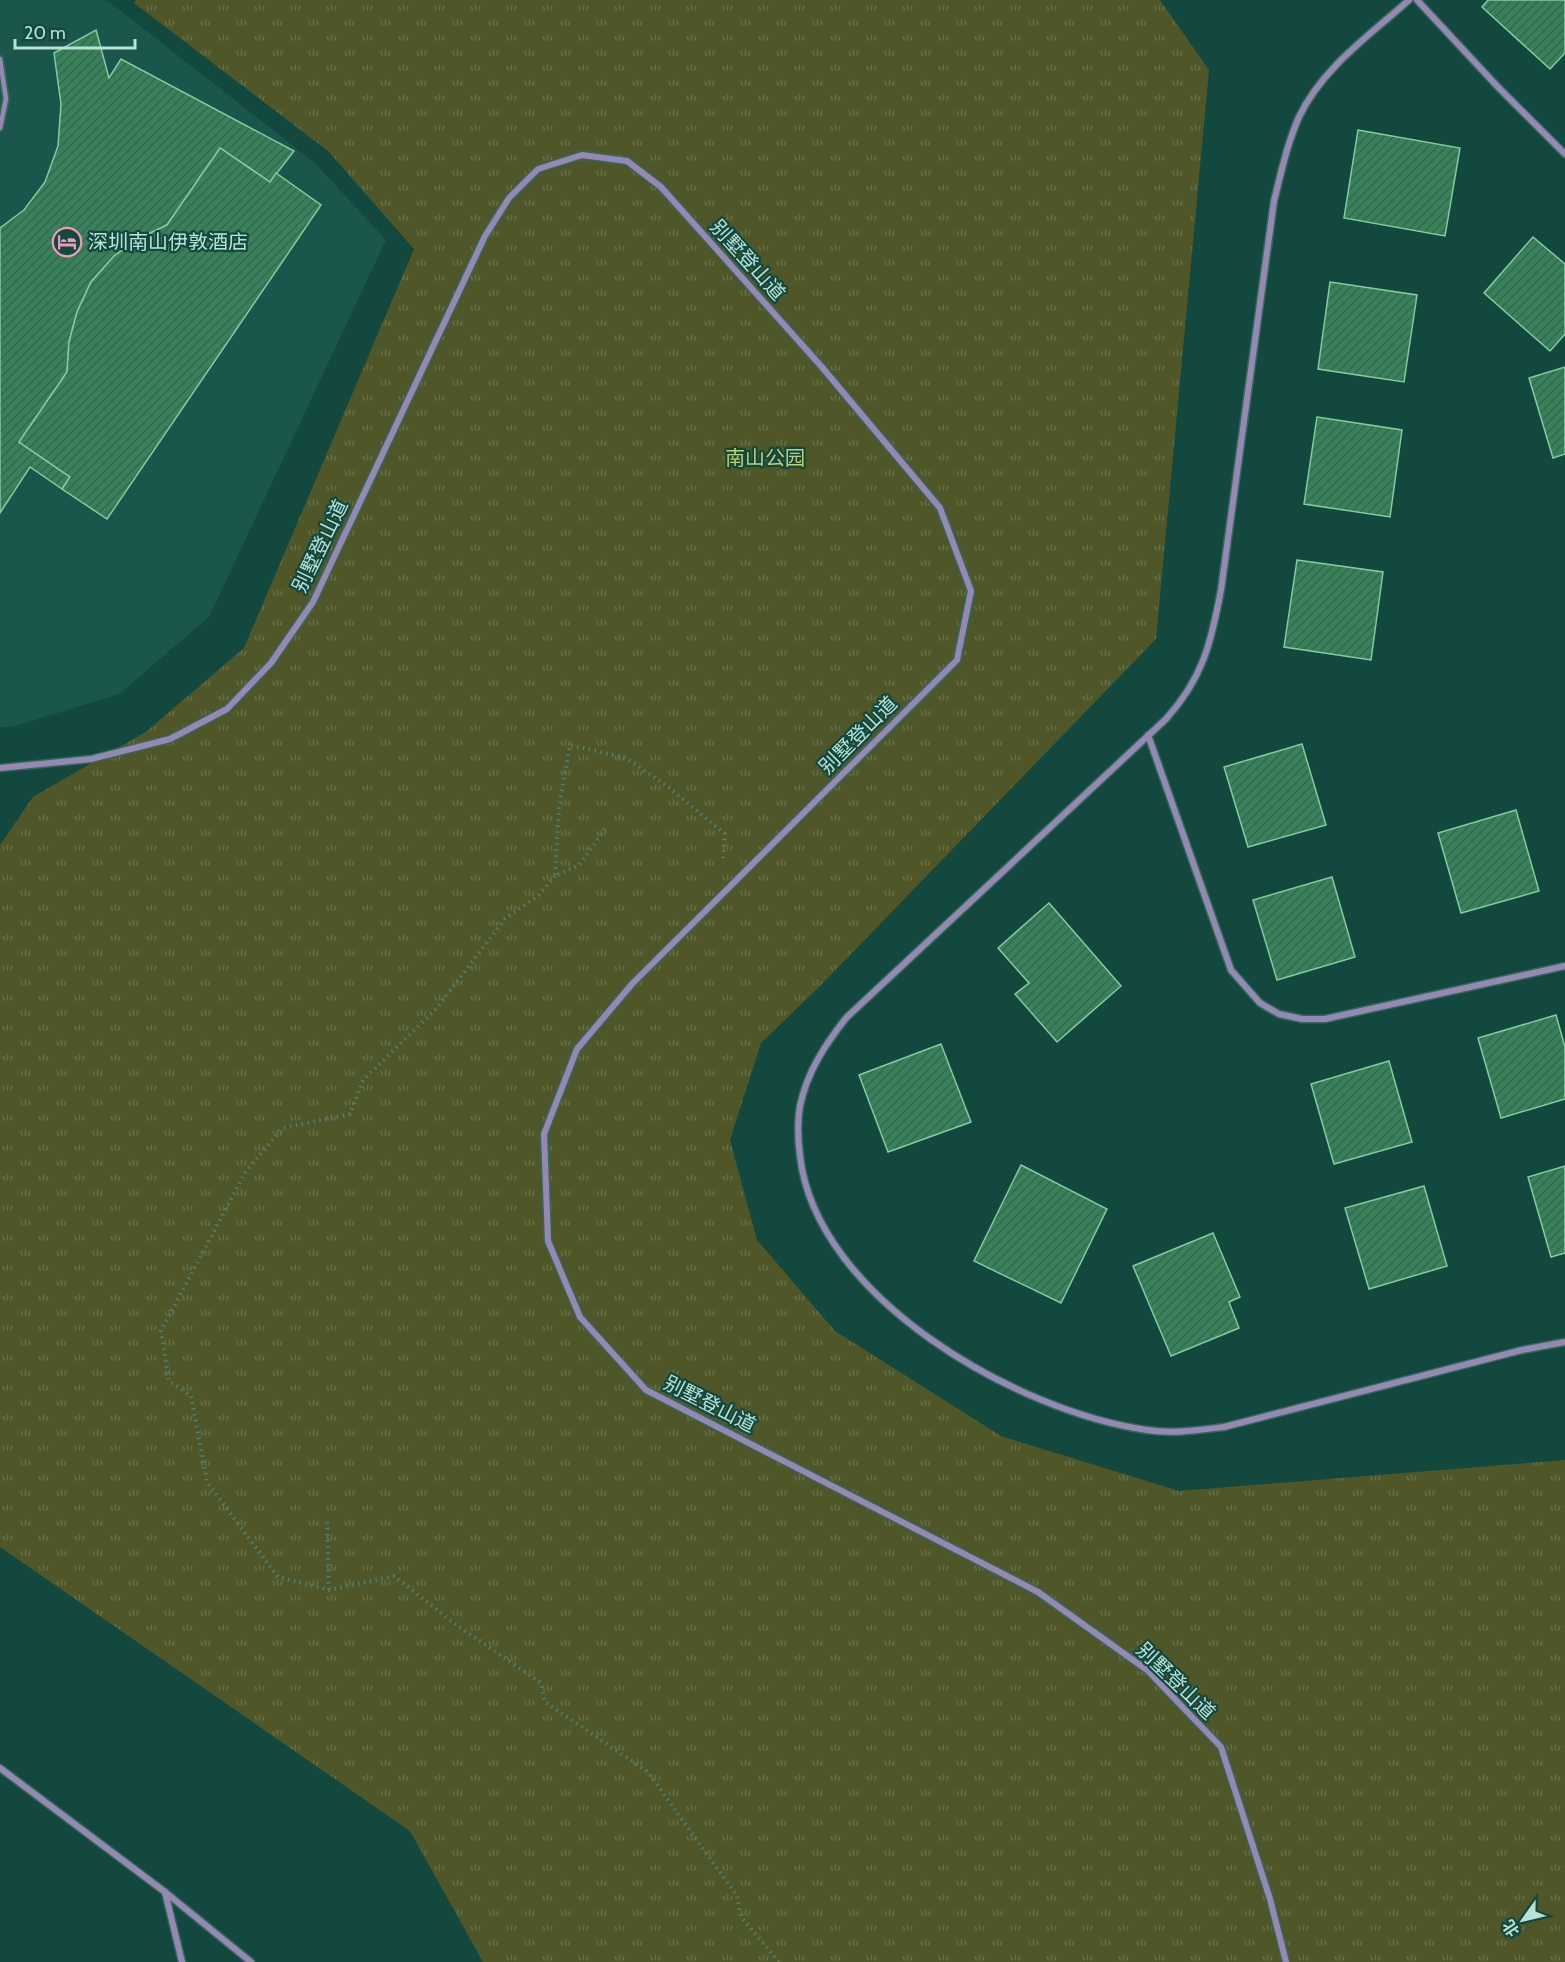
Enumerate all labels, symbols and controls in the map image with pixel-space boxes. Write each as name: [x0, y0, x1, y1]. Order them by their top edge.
scale bar: [15, 12, 135, 50]
text: 20 m: [24, 22, 66, 44]
street label: 别墅登山道: [706, 215, 790, 305]
hotel icon: 深圳南山伊敦酒店: [51, 226, 83, 258]
place label: 深圳南山伊敦酒店: [88, 230, 248, 254]
park label: 南山公园: [725, 446, 805, 470]
street label: 别墅登山道: [287, 496, 353, 596]
street label: 别墅登山道: [814, 691, 902, 779]
street label: 别墅登山道: [660, 1371, 760, 1437]
street label: 别墅登山道: [1132, 1638, 1220, 1724]
north arrow: [1493, 1890, 1553, 1950]
text: 北: [1499, 1916, 1523, 1940]

